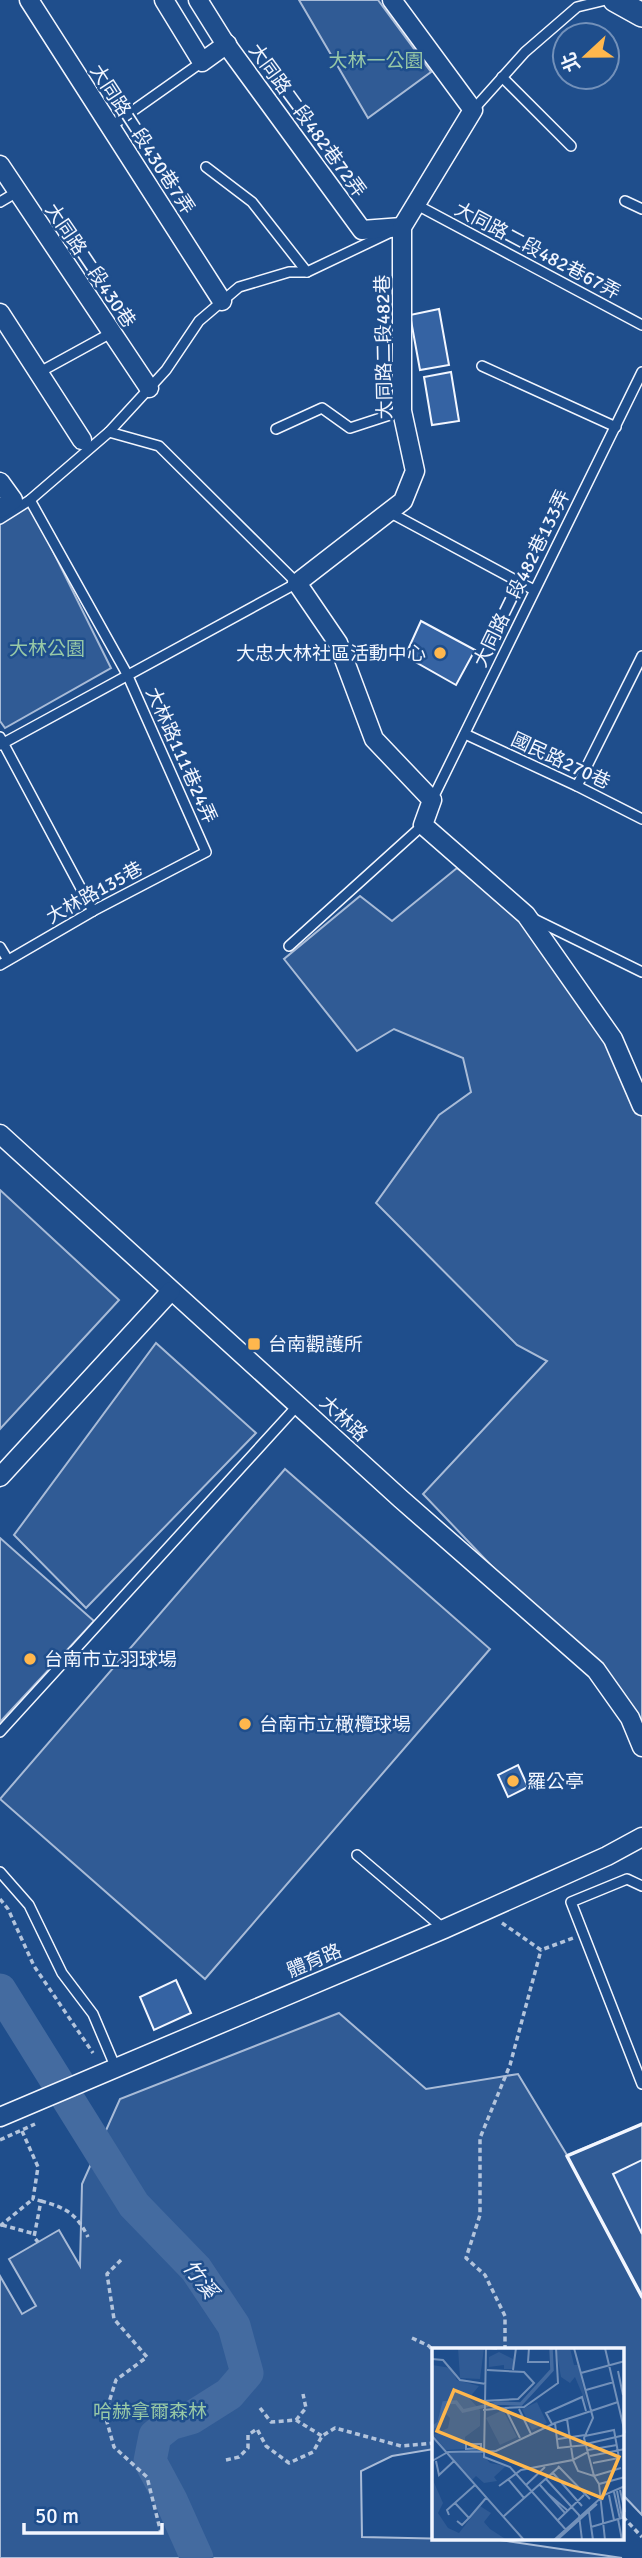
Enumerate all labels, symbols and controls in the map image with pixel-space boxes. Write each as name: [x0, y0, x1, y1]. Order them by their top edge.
north arrow: [551, 21, 621, 91]
street label: 大同路二段482巷72弄: [243, 39, 371, 202]
park label: 大林一公園: [328, 49, 424, 73]
text: 北: [556, 49, 586, 75]
street label: 大同路二段430巷7弄: [85, 60, 200, 219]
street label: 大同路二段482巷67弄: [451, 197, 625, 305]
street label: 大同路二段430巷: [40, 199, 141, 332]
street label: 大同路二段482巷: [371, 274, 397, 420]
street label: 大同路二段482巷133弄: [468, 486, 575, 671]
park label: 大林公園: [9, 637, 85, 661]
place label: 大忠大林社區活動中心: [236, 642, 426, 666]
marker: 大忠大林社區活動中心: [432, 645, 448, 661]
street label: 大林路111巷24弄: [140, 684, 222, 827]
street label: 國民路270巷: [507, 727, 614, 794]
street label: 大林路135巷: [42, 856, 147, 929]
place label: 台南觀護所: [268, 1333, 363, 1357]
marker: 台南觀護所: [246, 1336, 262, 1352]
street label: 大林路: [314, 1391, 372, 1447]
place label: 台南市立羽球場: [44, 1648, 177, 1672]
marker: 台南市立羽球場: [22, 1651, 38, 1667]
place label: 台南市立橄欖球場: [259, 1713, 411, 1737]
marker: 台南市立橄欖球場: [237, 1716, 253, 1732]
place label: 羅公亭: [527, 1770, 584, 1794]
marker: 羅公亭: [505, 1773, 521, 1789]
street label: 體育路: [283, 1939, 345, 1983]
water label: 竹溪: [177, 2254, 225, 2306]
inset map: [432, 2348, 624, 2540]
park label: 哈赫拿爾森林: [93, 2400, 207, 2424]
scale bar: [24, 2492, 163, 2536]
text: 50 m: [35, 2503, 79, 2529]

